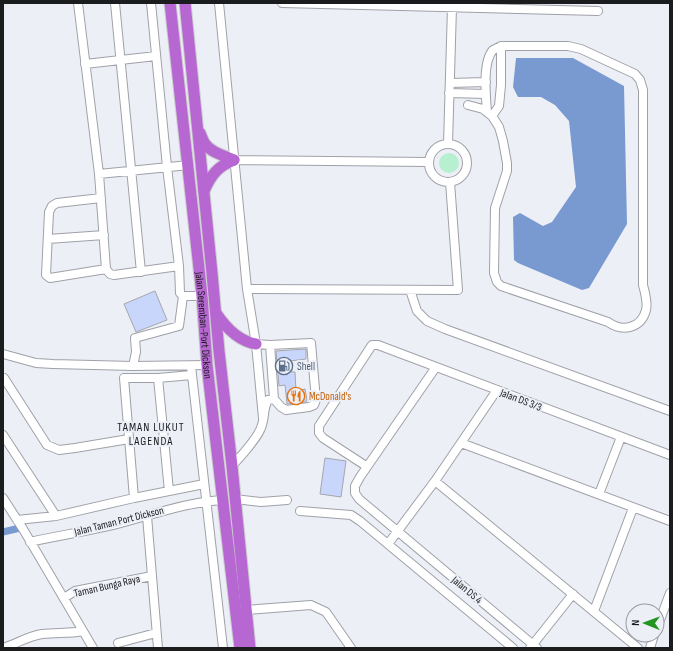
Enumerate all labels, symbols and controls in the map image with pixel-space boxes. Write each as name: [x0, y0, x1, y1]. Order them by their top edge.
street label: Jalan Seremban-Port Dickson: [193, 270, 215, 380]
fuel station icon: Shell: [274, 356, 294, 376]
place label: Shell: [297, 360, 315, 373]
restaurant icon: McDonald's: [286, 386, 306, 406]
street label: Jalan DS 3/3: [497, 386, 544, 414]
place label: McDonald's: [309, 390, 351, 403]
district label: TAMAN LUKUT LAGENDA: [117, 420, 185, 449]
street label: Jalan Taman Port Dickson: [72, 504, 165, 539]
street label: Taman Bunga Raya: [73, 572, 141, 600]
street label: Jalan DS 4: [448, 573, 485, 607]
north arrow: [625, 603, 665, 643]
text: N: [629, 620, 642, 626]

